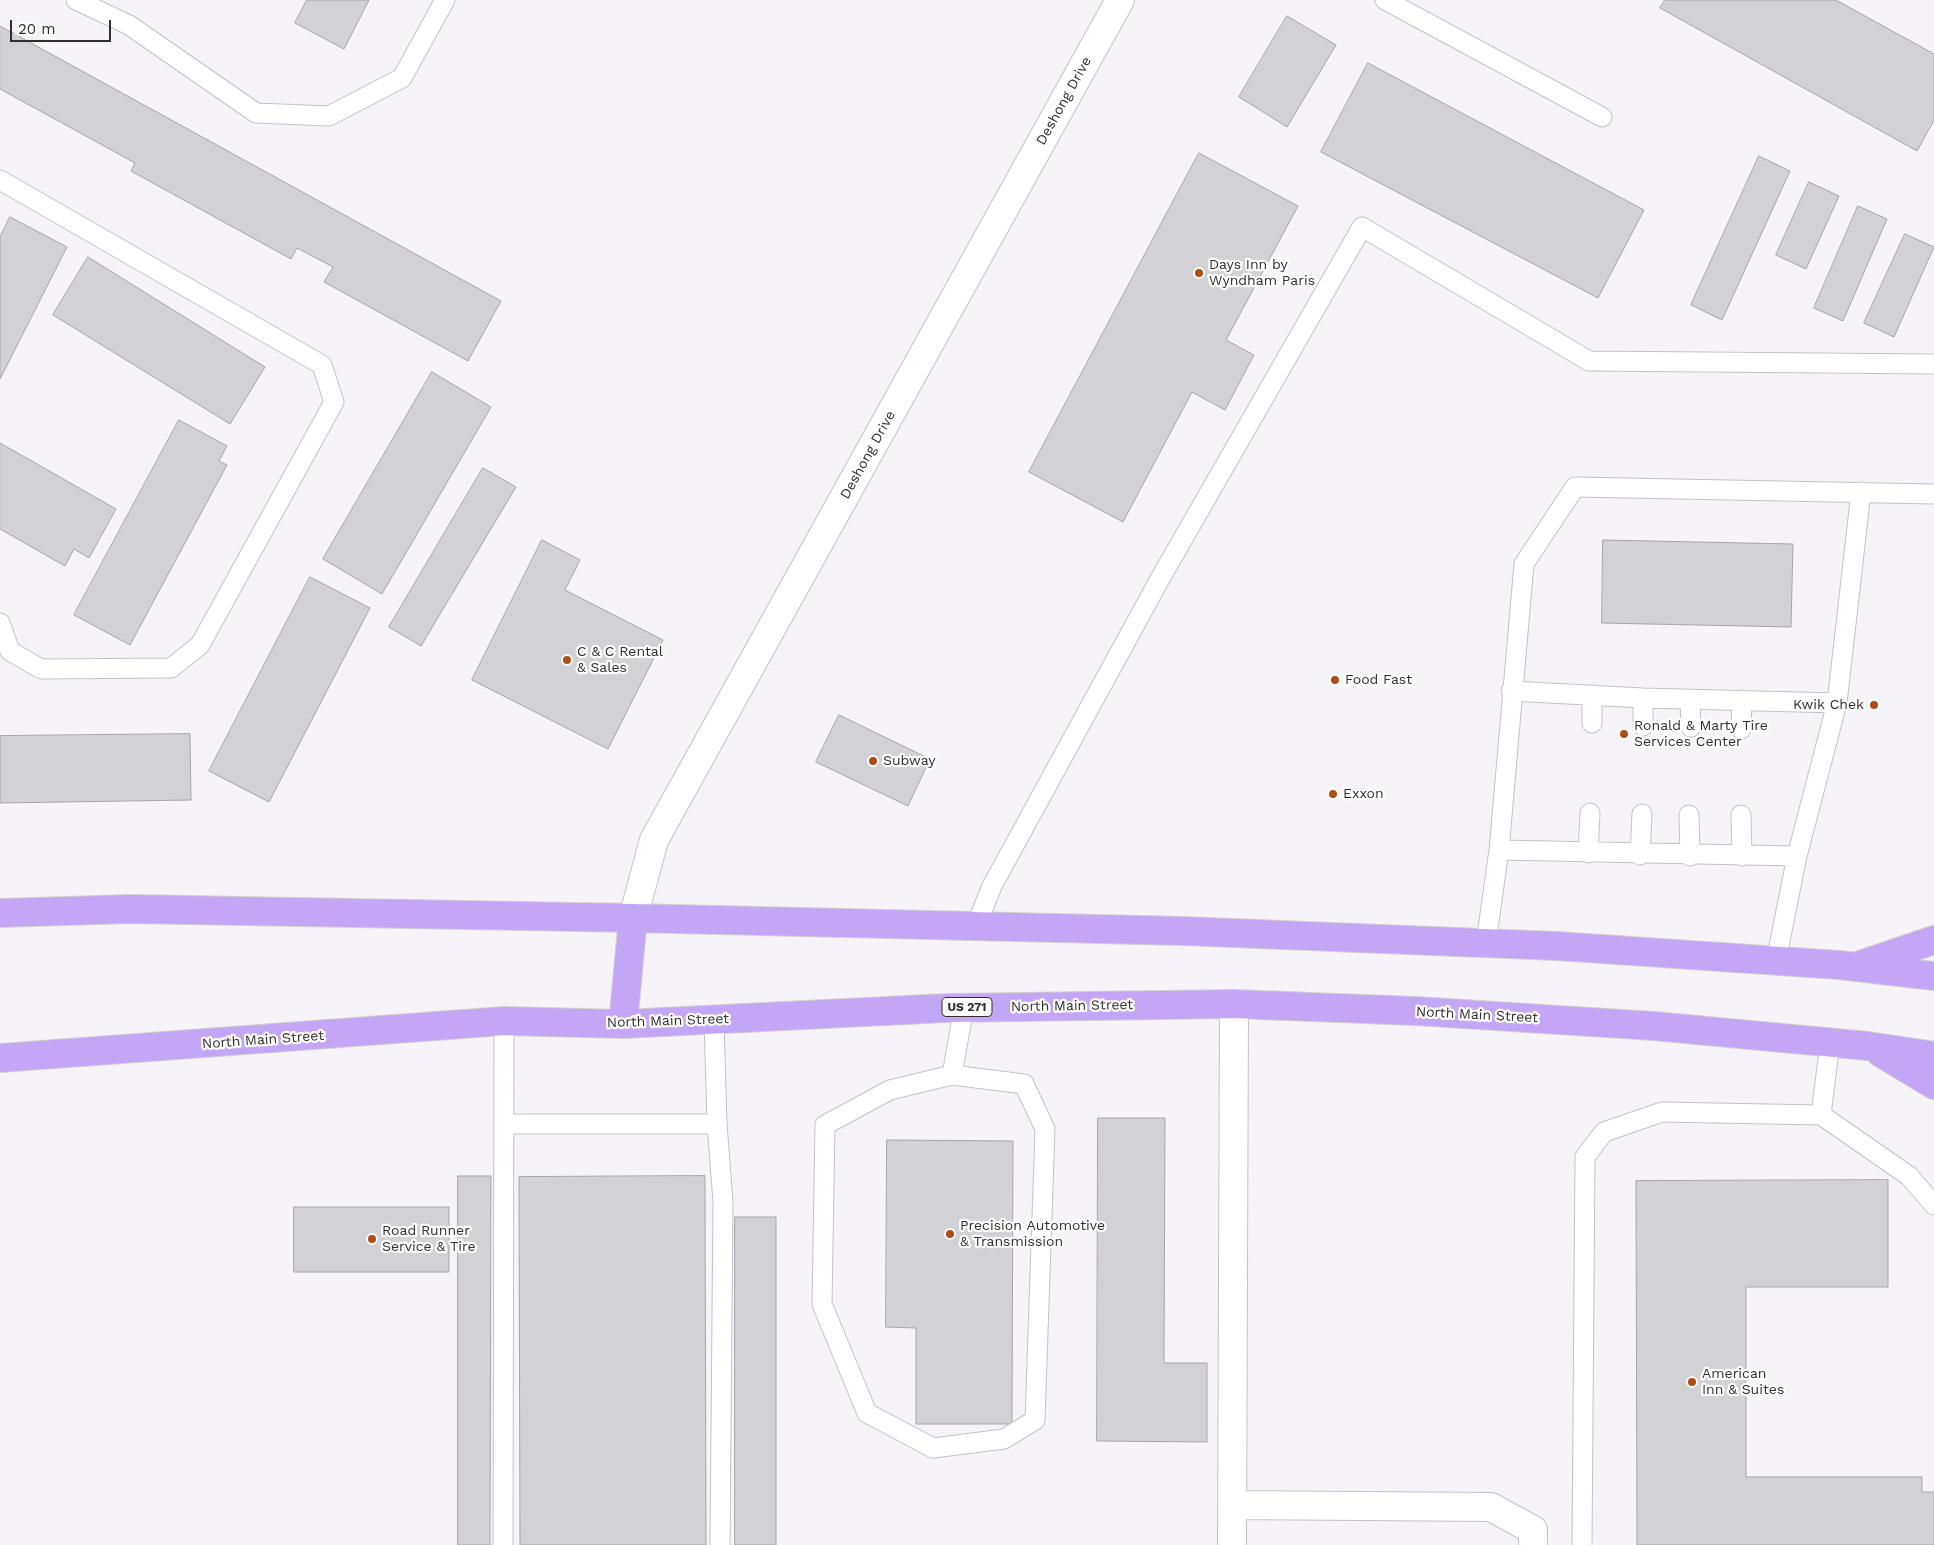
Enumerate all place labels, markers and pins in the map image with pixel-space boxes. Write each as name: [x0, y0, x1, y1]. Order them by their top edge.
place label: Days Inn by Wyndham Paris: [1209, 257, 1315, 290]
marker: Days Inn by Wyndham Paris: [1193, 267, 1205, 279]
place label: C & C Rental & Sales: [577, 644, 663, 676]
marker: C & C Rental & Sales: [561, 654, 573, 666]
place label: Food Fast: [1345, 672, 1412, 688]
marker: Food Fast: [1329, 674, 1341, 686]
place label: Kwik Chek: [1793, 697, 1864, 713]
marker: Kwik Chek: [1868, 699, 1880, 711]
place label: Ronald & Marty Tire Services Center: [1634, 718, 1768, 750]
marker: Ronald & Marty Tire Services Center: [1618, 728, 1630, 740]
place label: Subway: [883, 753, 935, 769]
marker: Subway: [867, 755, 879, 767]
place label: Exxon: [1343, 786, 1384, 802]
marker: Exxon: [1327, 788, 1339, 800]
place label: Precision Automotive & Transmission: [960, 1218, 1105, 1250]
place label: Road Runner Service & Tire: [382, 1223, 475, 1256]
marker: Precision Automotive & Transmission: [944, 1228, 956, 1240]
marker: Road Runner Service & Tire: [366, 1233, 378, 1245]
place label: American Inn & Suites: [1702, 1366, 1784, 1398]
marker: American Inn & Suites: [1686, 1376, 1698, 1388]

